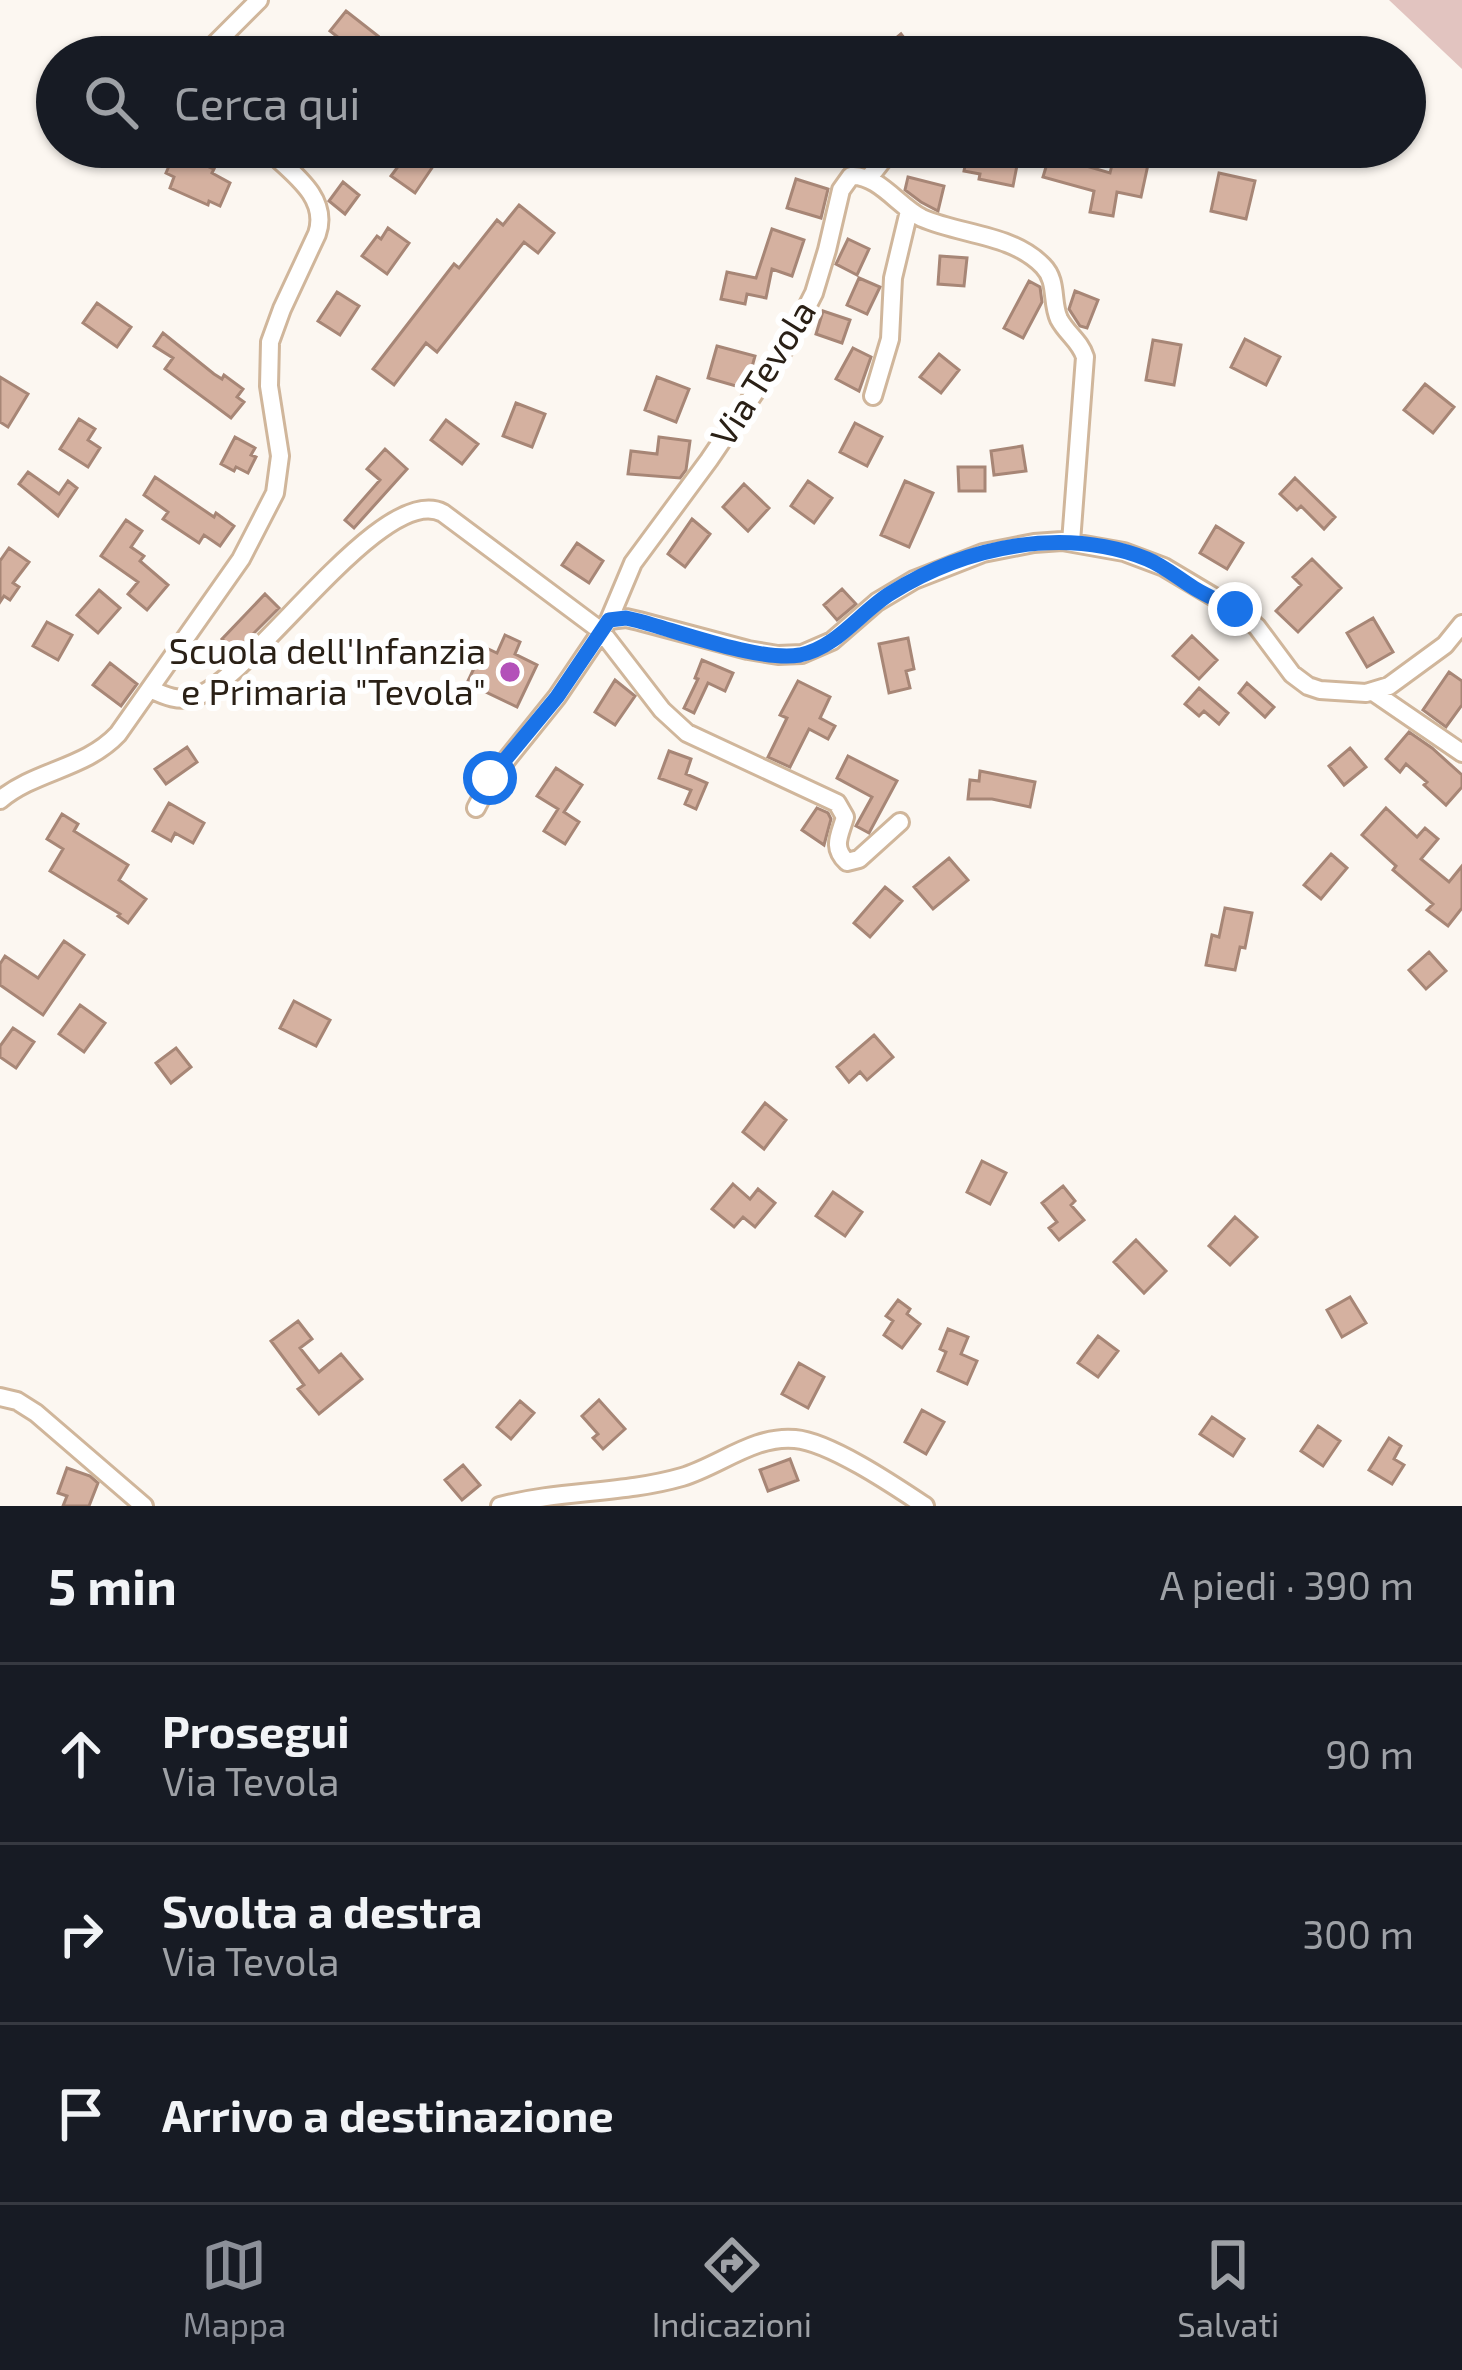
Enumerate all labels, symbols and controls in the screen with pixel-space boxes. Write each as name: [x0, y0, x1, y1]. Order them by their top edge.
search box: [36, 36, 1426, 168]
icon: search: [78, 69, 144, 135]
text: Cerca qui: [174, 75, 360, 129]
street label: Via Tevola: [700, 291, 823, 453]
route end: [1208, 582, 1262, 636]
place label: Scuola dell'Infanzia e Primaria "Tevola": [169, 628, 486, 712]
marker: Scuola dell'Infanzia e Primaria "Tevola": [497, 659, 523, 685]
route start: [463, 751, 517, 805]
text: 5 min: [48, 1554, 177, 1615]
text: A piedi · 390 m: [1160, 1561, 1414, 1608]
text: Prosegui: [162, 1703, 350, 1757]
icon: ahead: [48, 1721, 114, 1787]
text: 90 m: [1325, 1730, 1414, 1777]
text: Via Tevola: [162, 1757, 339, 1804]
text: Svolta a destra: [162, 1883, 482, 1937]
icon: right: [48, 1901, 114, 1967]
text: 300 m: [1302, 1910, 1414, 1957]
text: Via Tevola: [162, 1937, 339, 1984]
icon: arrive: [48, 2081, 114, 2147]
text: Arrivo a destinazione: [162, 2087, 614, 2141]
tab: Mappa: [183, 2232, 286, 2344]
tab: Indicazioni: [652, 2232, 812, 2344]
tab: Salvati: [1177, 2232, 1279, 2344]

